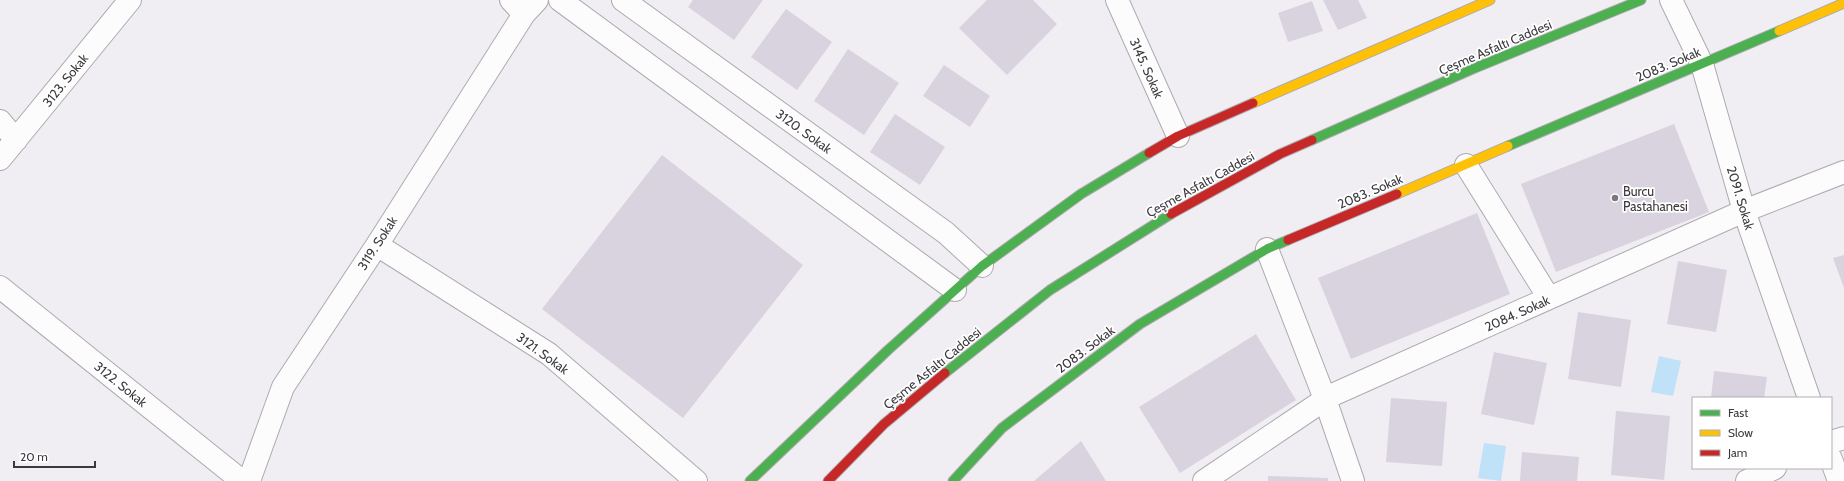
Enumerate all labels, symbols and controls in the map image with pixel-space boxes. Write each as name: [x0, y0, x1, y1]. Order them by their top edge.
street label: Çeşme Asfaltı Caddesi: [1436, 16, 1554, 78]
street label: 3145. Sokak: [1127, 36, 1167, 101]
street label: 2083. Sokak: [1633, 43, 1703, 85]
street label: 3123. Sokak: [39, 50, 91, 110]
street label: 3120. Sokak: [773, 105, 835, 157]
street label: Çeşme Asfaltı Caddesi: [1143, 148, 1257, 220]
street label: 2091. Sokak: [1724, 164, 1758, 232]
street label: 2083. Sokak: [1335, 170, 1405, 212]
place label: Burcu Pastahanesi: [1623, 183, 1688, 214]
marker: Burcu Pastahanesi: [1610, 193, 1620, 203]
street label: 3119. Sokak: [354, 213, 400, 273]
street label: 2084. Sokak: [1482, 292, 1552, 334]
street label: 2083. Sokak: [1053, 322, 1118, 376]
street label: Çeşme Asfaltı Caddesi: [880, 324, 984, 412]
street label: 3121. Sokak: [514, 329, 572, 377]
street label: 3122. Sokak: [91, 358, 151, 410]
legend: [1692, 397, 1832, 469]
text: Fast: [1728, 405, 1748, 420]
text: Slow: [1728, 425, 1753, 440]
scale bar: [14, 443, 95, 469]
text: Jam: [1727, 445, 1747, 460]
text: 20 m: [20, 449, 48, 464]

